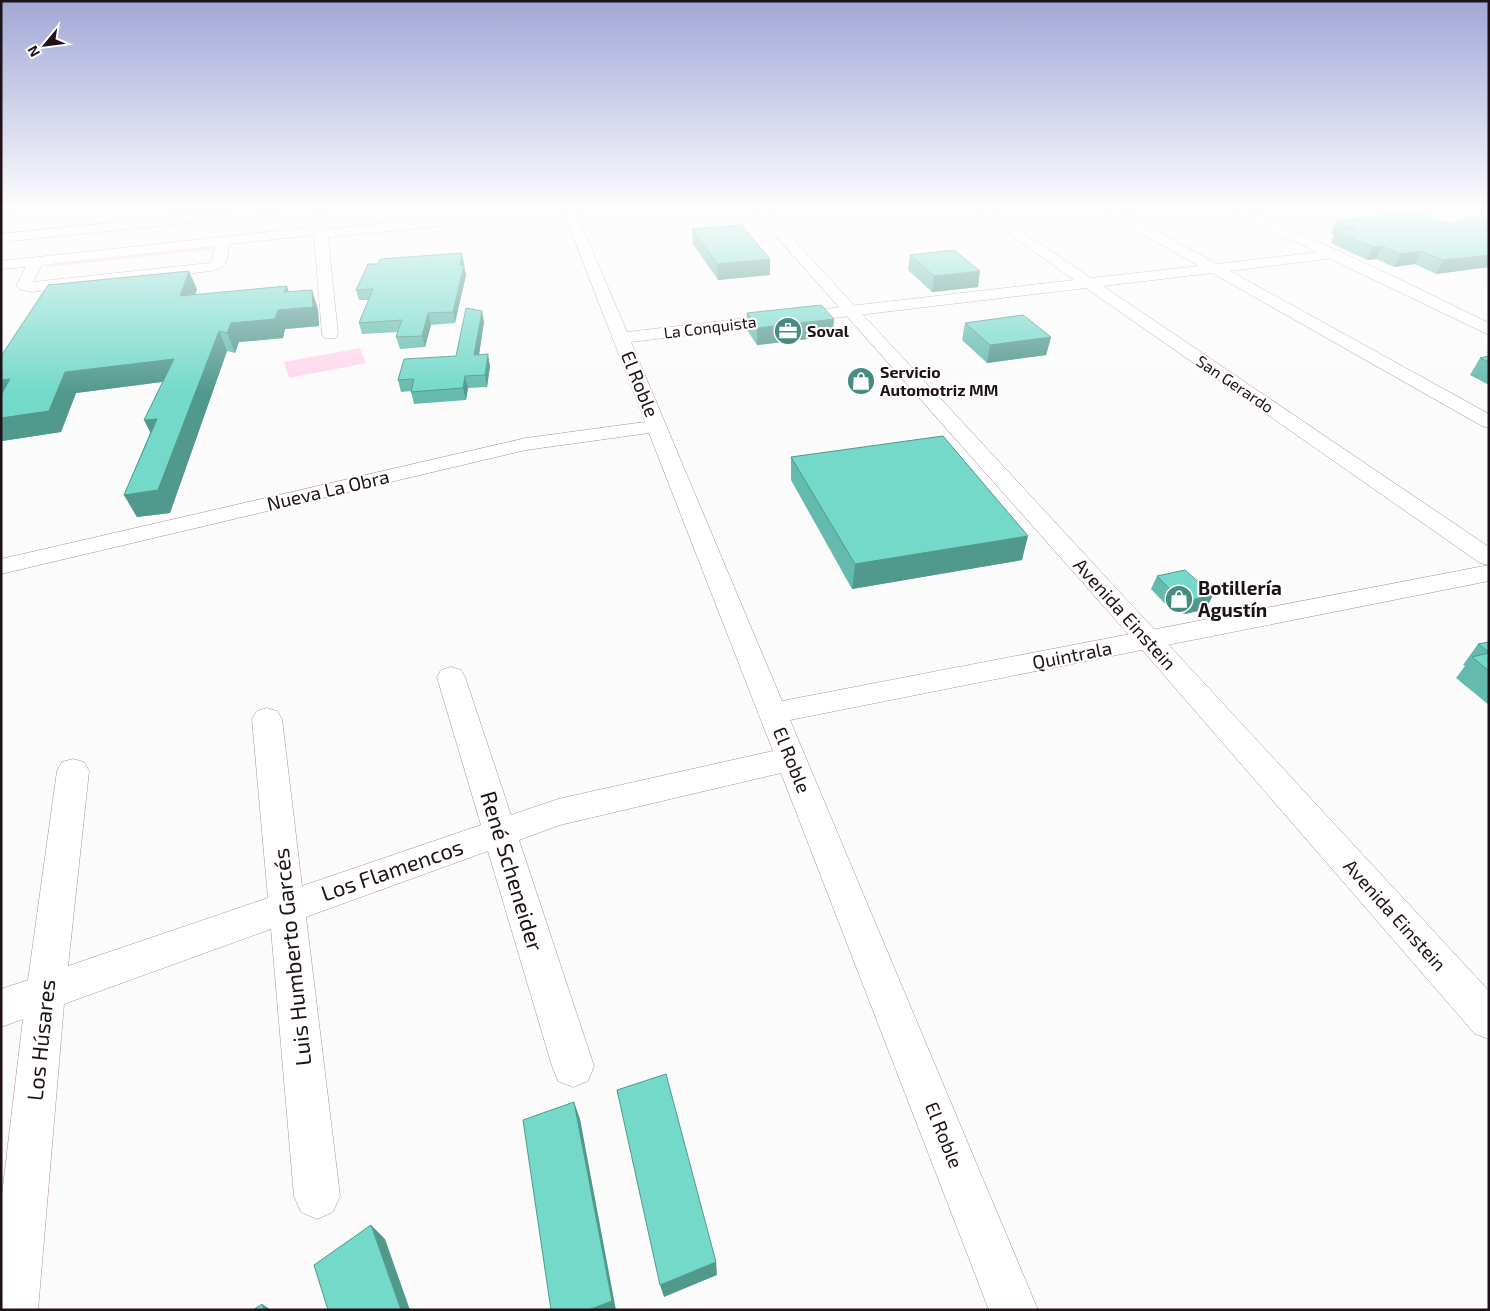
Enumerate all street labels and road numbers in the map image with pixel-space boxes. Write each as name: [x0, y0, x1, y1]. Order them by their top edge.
street label: La Conquista: [662, 311, 757, 342]
street label: El Roble: [617, 347, 664, 420]
street label: San Gerardo: [1193, 351, 1277, 416]
street label: Nueva La Obra: [264, 464, 391, 515]
street label: Avenida Einstein: [1069, 553, 1181, 674]
street label: Quintrala: [1030, 636, 1114, 673]
street label: El Roble: [769, 723, 816, 796]
street label: René Scheneider: [476, 788, 550, 954]
street label: Los Flamencos: [317, 833, 466, 906]
street label: Luis Humberto Garcés: [267, 847, 315, 1067]
street label: Avenida Einstein: [1339, 854, 1451, 975]
street label: Los Húsares: [21, 978, 59, 1102]
street label: El Roble: [921, 1098, 968, 1171]

